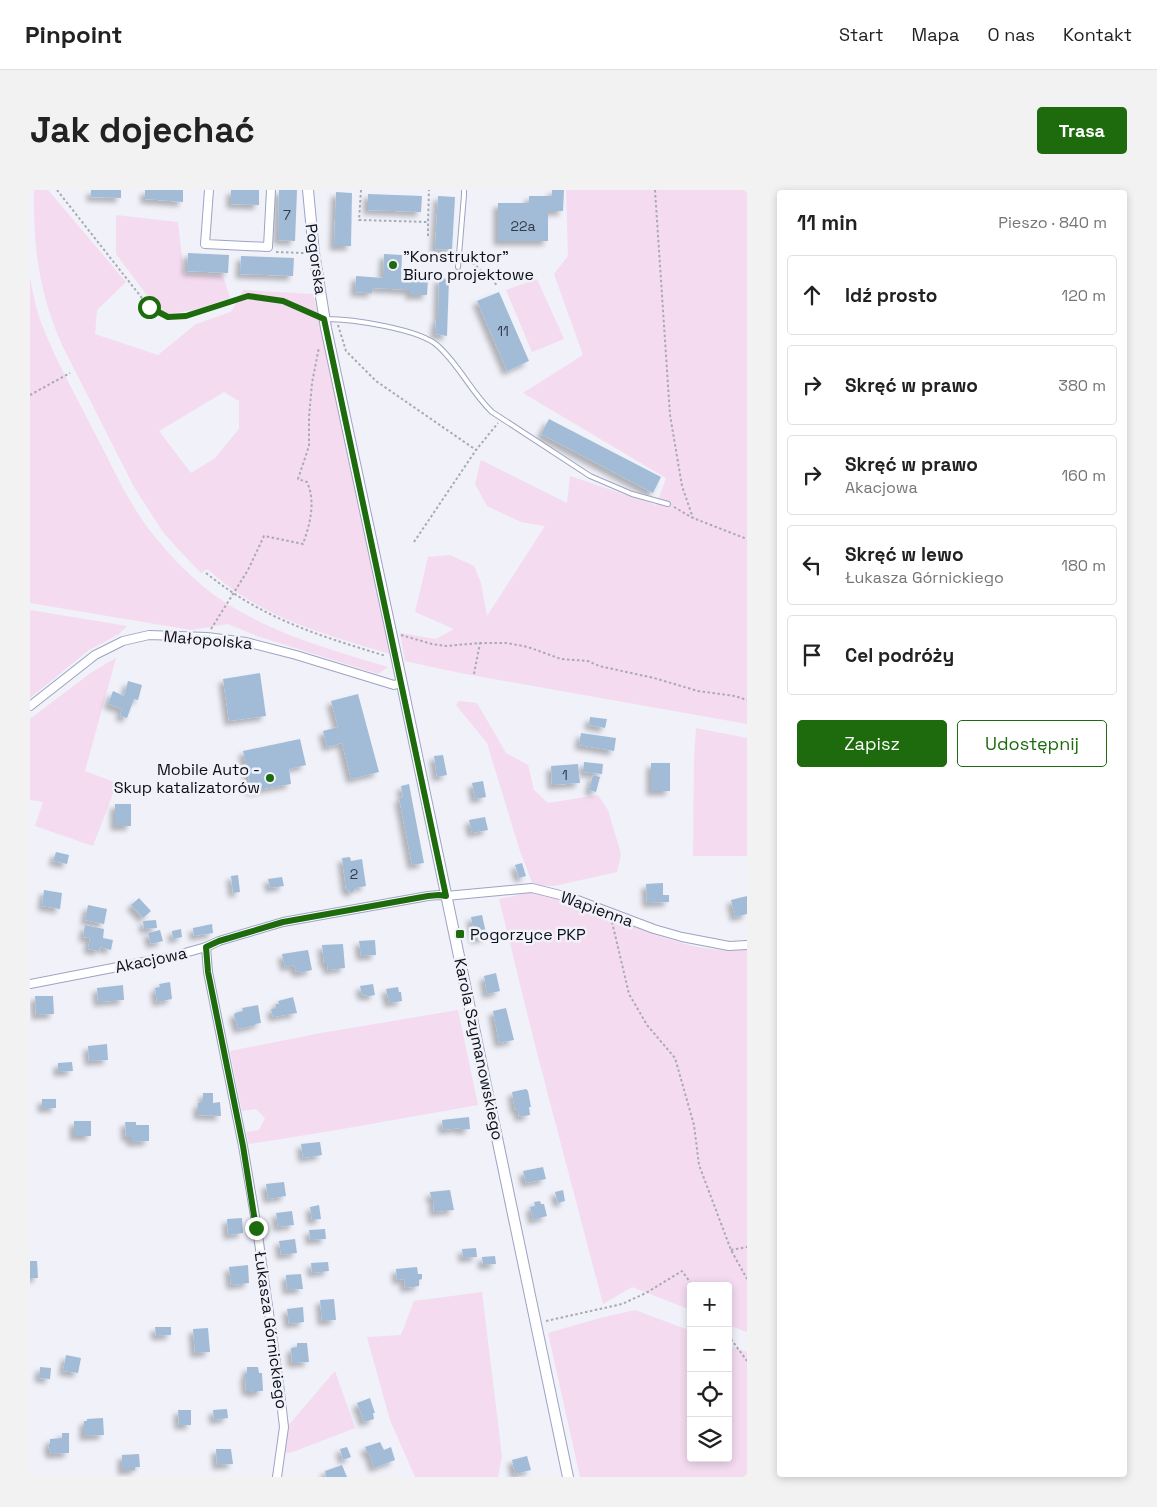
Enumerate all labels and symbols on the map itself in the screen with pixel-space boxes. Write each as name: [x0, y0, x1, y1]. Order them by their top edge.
house number: 7: [283, 206, 291, 224]
house number: 22a: [511, 217, 535, 235]
street label: Pogorska: [301, 222, 331, 296]
place label: "Konstruktor" Biuro projektowe: [403, 246, 534, 285]
marker: "Konstruktor" Biuro projektowe: [387, 259, 399, 271]
route start: [138, 296, 161, 319]
house number: 11: [497, 322, 509, 340]
street label: Małopolska: [163, 626, 253, 654]
place label: Mobile Auto - Skup katalizatorów: [114, 759, 260, 798]
house number: 1: [562, 766, 568, 784]
marker: Mobile Auto - Skup katalizatorów: [264, 772, 276, 784]
house number: 2: [350, 865, 358, 883]
street label: Wapienna: [558, 886, 636, 932]
place label: Pogorzyce PKP: [470, 924, 586, 945]
marker: Pogorzyce PKP: [454, 928, 466, 940]
street label: Akacjowa: [113, 942, 189, 978]
street label: Karola Szymanowskiego: [449, 956, 509, 1142]
route end: [245, 1217, 268, 1240]
street label: Łukasza Górnickiego: [250, 1250, 292, 1410]

